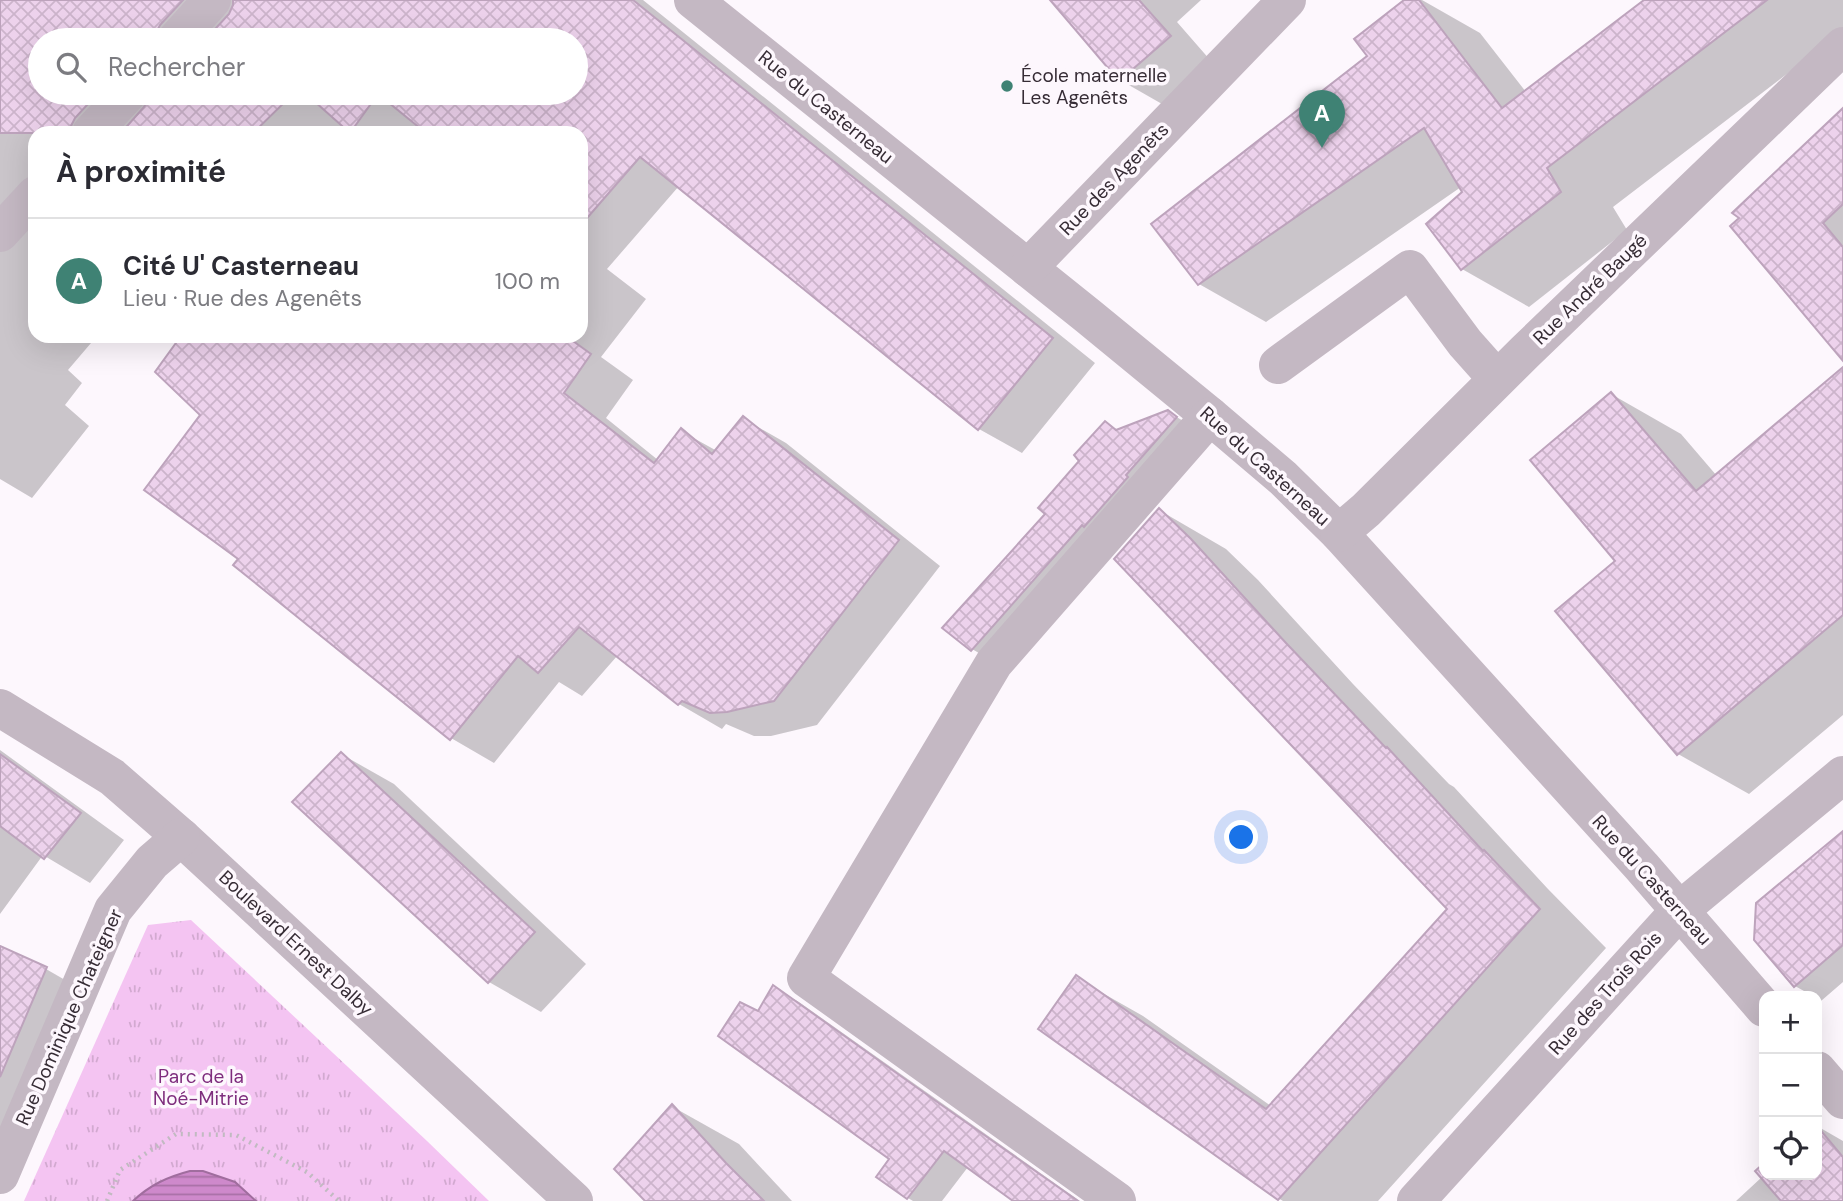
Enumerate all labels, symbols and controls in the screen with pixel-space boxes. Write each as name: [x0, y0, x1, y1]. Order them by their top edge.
search box: [28, 28, 588, 105]
street label: Rue du Casterneau: [753, 45, 899, 169]
icon: search: [52, 48, 90, 86]
text: Rechercher: [108, 50, 245, 84]
place label: École maternelle Les Agenêts: [1021, 63, 1167, 110]
marker: École maternelle Les Agenêts: [999, 78, 1015, 94]
pin: A: [1299, 90, 1345, 148]
street label: Rue des Agenêts: [1054, 117, 1174, 241]
text: À proximité: [56, 152, 226, 191]
street label: Rue André Baugé: [1527, 228, 1653, 350]
text: Cité U' Casterneau: [123, 249, 359, 283]
text: A: [71, 266, 87, 296]
text: 100 m: [495, 266, 560, 296]
text: Lieu · Rue des Agenêts: [123, 283, 362, 313]
street label: Rue du Casterneau: [1195, 401, 1335, 531]
street label: Rue du Casterneau: [1587, 810, 1717, 950]
your location: [1224, 820, 1258, 854]
street label: Boulevard Ernest Dalby: [214, 865, 379, 1021]
street label: Rue Dominique Chateigner: [10, 905, 128, 1129]
street label: Rue des Trois Rois: [1543, 926, 1667, 1060]
map controls: [1759, 991, 1822, 1180]
button: +: [1759, 991, 1822, 1054]
button: −: [1759, 1054, 1822, 1117]
park label: Parc de la Noé-Mitrie: [153, 1064, 249, 1111]
button: locate: [1759, 1117, 1822, 1180]

